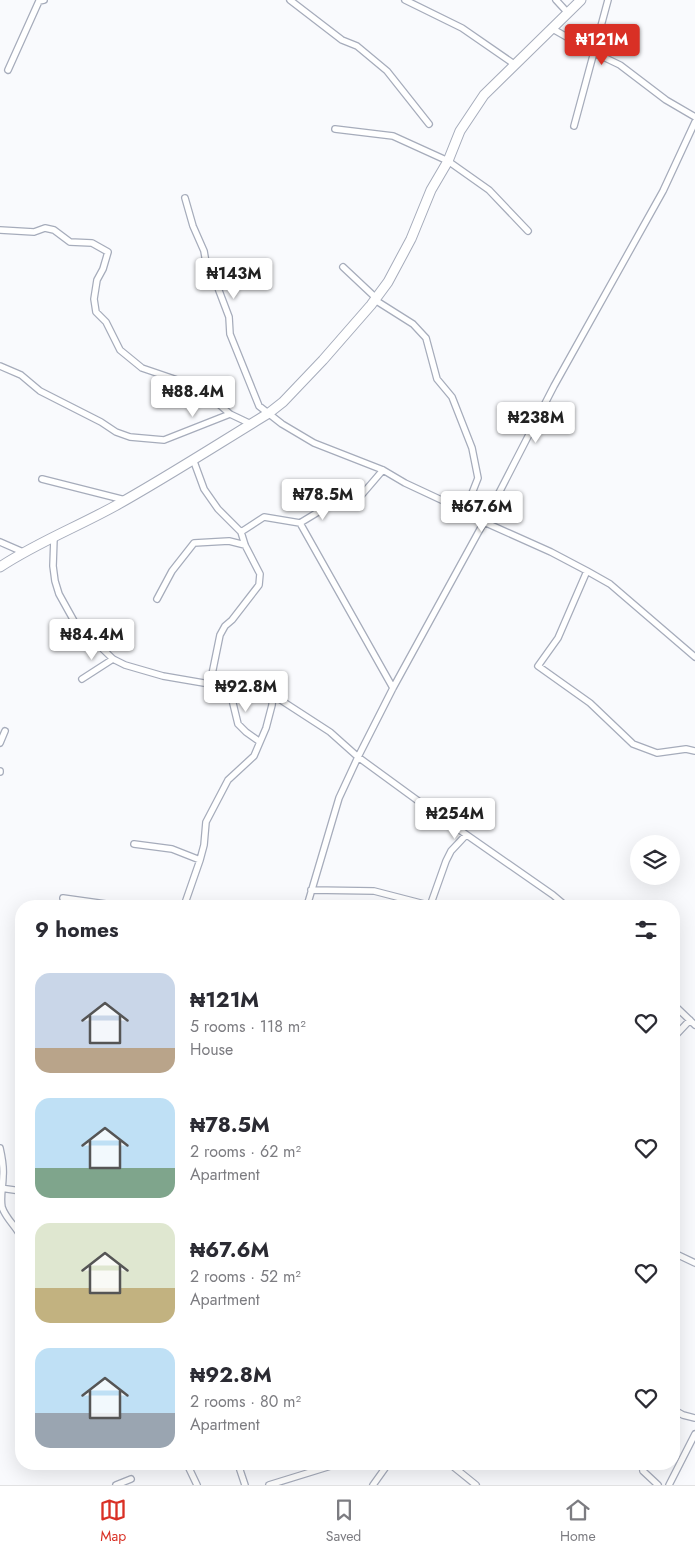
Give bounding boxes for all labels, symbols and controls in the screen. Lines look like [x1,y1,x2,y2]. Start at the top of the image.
pin: ₦121M [567,23,637,66]
text: ₦121M [576,28,628,51]
pin: ₦143M [199,258,269,300]
text: ₦143M [206,262,262,285]
pin: ₦88.4M [152,376,234,418]
text: ₦88.4M [162,380,224,403]
pin: ₦238M [501,402,571,444]
text: ₦238M [508,406,564,429]
pin: ₦78.5M [282,478,364,521]
text: ₦78.5M [293,483,353,506]
pin: ₦67.6M [441,490,523,533]
text: ₦67.6M [452,495,512,518]
pin: ₦84.4M [51,618,133,661]
text: ₦84.4M [60,623,124,646]
pin: ₦92.8M [205,670,287,713]
text: ₦92.8M [215,675,277,698]
pin: ₦254M [420,798,490,840]
text: ₦254M [426,802,484,825]
map controls [630,835,680,885]
button: layers [630,835,680,885]
text: 9 homes [35,915,119,945]
icon: filters [632,916,660,944]
text: ₦121M [190,985,259,1015]
icon: home [75,993,135,1053]
icon: heart [632,1009,660,1037]
text: 5 rooms · 118 m² [190,1015,306,1038]
text: House [190,1038,233,1061]
text: ₦78.5M [190,1110,270,1140]
icon: home [75,1118,135,1178]
icon: heart [632,1134,660,1162]
text: 2 rooms · 62 m² [190,1140,301,1163]
text: Apartment [190,1163,260,1186]
text: ₦67.6M [190,1235,269,1265]
icon: home [75,1243,135,1303]
icon: heart [632,1259,660,1287]
text: 2 rooms · 52 m² [190,1265,301,1288]
text: Apartment [190,1288,260,1311]
text: ₦92.8M [190,1360,272,1390]
icon: home [75,1368,135,1428]
icon: heart [632,1384,660,1412]
text: 2 rooms · 80 m² [190,1390,301,1413]
text: Apartment [190,1413,260,1436]
tab: Map [99,1496,127,1546]
tab: Saved [326,1496,361,1546]
tab: Home [560,1496,596,1546]

